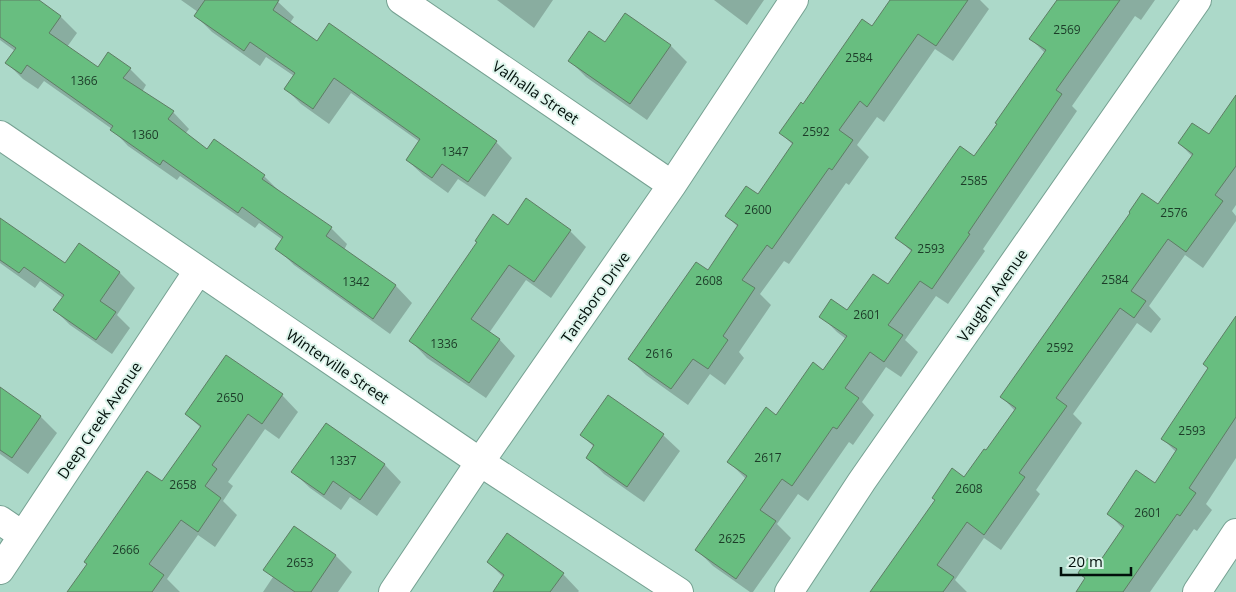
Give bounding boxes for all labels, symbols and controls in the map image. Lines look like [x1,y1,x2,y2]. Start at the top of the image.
house number: 2569 [1053,21,1081,38]
house number: 2584 [845,49,873,66]
street label: Valhalla Street [489,56,583,128]
house number: 1366 [70,72,98,89]
house number: 2592 [802,123,830,140]
house number: 1360 [131,126,159,143]
house number: 1347 [441,143,469,160]
house number: 2585 [960,172,988,189]
house number: 2600 [744,201,772,218]
house number: 2576 [1160,204,1188,221]
house number: 2593 [917,240,945,257]
street label: Vaughn Avenue [953,245,1031,345]
street label: Tansboro Drive [556,247,634,347]
house number: 2584 [1101,271,1129,288]
house number: 2608 [695,272,723,289]
house number: 1342 [342,273,370,290]
house number: 2601 [853,306,881,323]
street label: Winterville Street [283,324,393,408]
house number: 1336 [430,335,458,352]
house number: 2592 [1046,339,1074,356]
house number: 2616 [645,345,673,362]
street label: Deep Creek Avenue [52,358,146,482]
house number: 2650 [216,389,244,406]
house number: 2593 [1178,422,1206,439]
house number: 2617 [754,449,782,466]
house number: 1337 [329,452,357,469]
house number: 2658 [169,476,197,493]
house number: 2608 [955,480,983,497]
house number: 2601 [1134,504,1162,521]
house number: 2625 [718,530,746,547]
house number: 2666 [112,541,140,558]
scale bar [1061,544,1131,576]
text: 20 m [1068,551,1103,571]
house number: 2653 [286,554,314,571]

